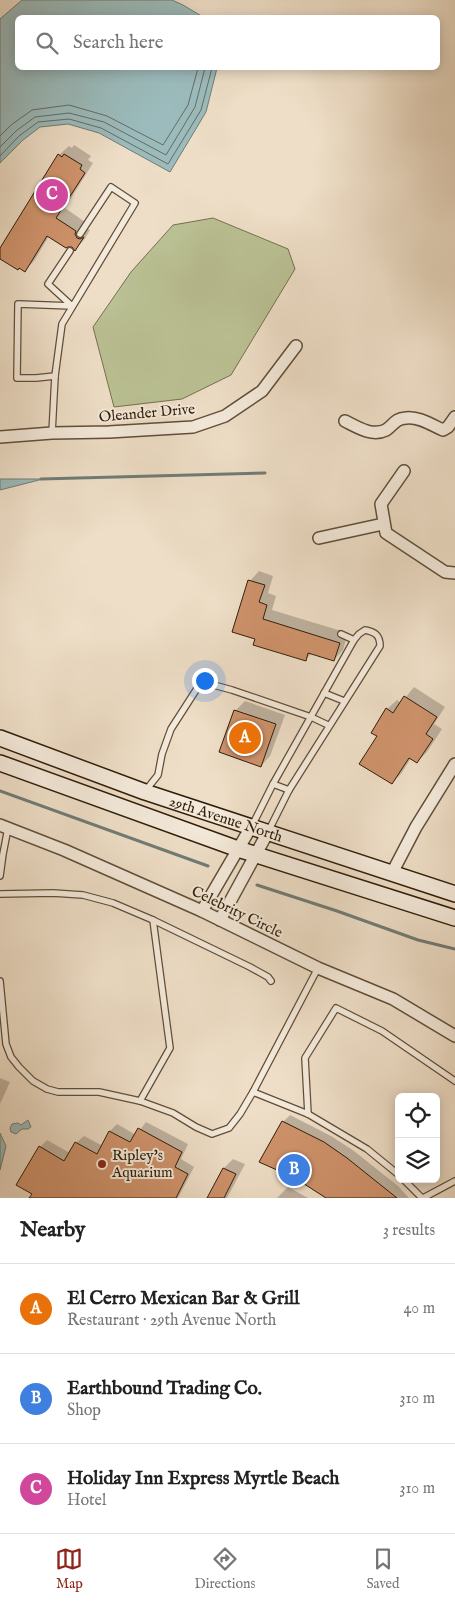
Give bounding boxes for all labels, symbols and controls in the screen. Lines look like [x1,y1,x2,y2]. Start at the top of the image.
search box [15,15,440,70]
icon: search [33,29,61,57]
text: Search here [73,31,164,55]
pin: C [36,176,68,214]
street label: Oleander Drive [98,399,196,427]
your location [192,668,218,694]
pin: A [229,719,261,757]
street label: 29th Avenue North [167,791,285,846]
street label: Celebrity Circle [188,882,286,942]
map controls [395,1093,440,1183]
button: locate [395,1093,440,1138]
button: layers [395,1138,440,1183]
place label: Ripley's Aquarium [111,1146,173,1182]
pin: B [278,1151,310,1189]
marker: Ripley's Aquarium [96,1158,108,1170]
text: Nearby [20,1217,85,1244]
text: 3 results [383,1221,435,1241]
text: El Cerro Mexican Bar & Grill [67,1287,299,1311]
text: A [31,1299,41,1319]
text: 40 m [403,1299,435,1319]
text: Restaurant · 29th Avenue North [67,1311,276,1331]
text: Earthbound Trading Co. [67,1377,262,1401]
text: B [31,1389,41,1409]
text: 310 m [399,1389,435,1409]
text: Shop [67,1401,101,1421]
text: Holiday Inn Express Myrtle Beach [67,1467,339,1491]
text: C [30,1479,42,1499]
text: 310 m [399,1479,435,1499]
text: Hotel [67,1491,106,1511]
tab: Map [55,1545,83,1593]
tab: Directions [194,1545,255,1593]
tab: Saved [366,1545,399,1593]

